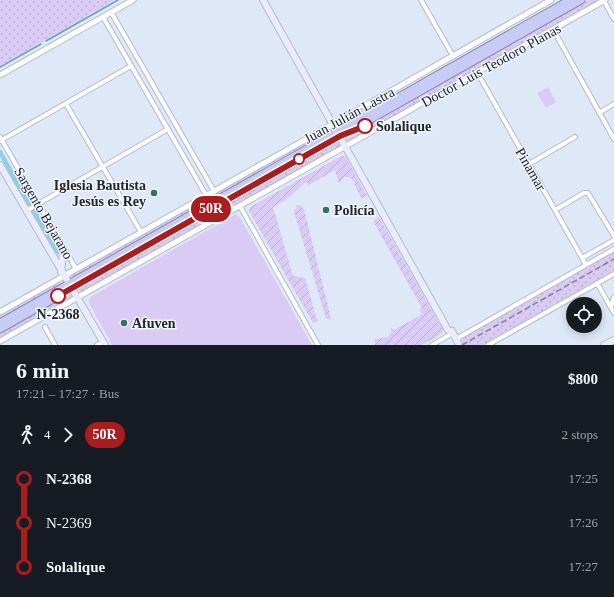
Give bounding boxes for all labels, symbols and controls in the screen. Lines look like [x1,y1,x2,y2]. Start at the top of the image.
street label: Doctor Luis Teodoro Planas [419,21,564,110]
street label: Juan Julián Lastra [301,84,398,147]
marker: Solalique [357,118,373,134]
place label: Solalique [376,119,431,134]
street label: Pinamar [512,145,549,193]
unlabelled marker [293,153,305,165]
street label: Sargento Bejarano [11,165,76,262]
place label: Iglesia Bautista Jesús es Rey [54,178,146,209]
marker: Iglesia Bautista Jesús es Rey [149,188,159,198]
line badge: 50R [188,196,234,222]
text: 50R [199,201,223,216]
place label: Policía [334,203,374,218]
marker: Policía [321,205,331,215]
marker: N-2368 [50,288,66,304]
map controls [566,297,602,333]
button: locate [566,297,602,333]
place label: N-2368 [37,307,79,322]
place label: Afuven [132,316,176,331]
marker: Afuven [119,318,129,328]
text: 6 min [16,358,69,383]
text: $800 [568,371,598,387]
text: 17:21 – 17:27 · Bus [16,386,119,401]
icon: walk [16,424,38,446]
icon: forward [57,424,79,446]
text: 4 [44,427,51,442]
text: 50R [93,427,117,442]
text: 2 stops [562,427,598,442]
text: N-2368 [46,471,92,487]
text: 17:25 [568,471,598,486]
text: N-2369 [46,515,92,531]
text: 17:26 [568,515,598,530]
text: Solalique [46,559,105,575]
text: 17:27 [568,559,598,574]

